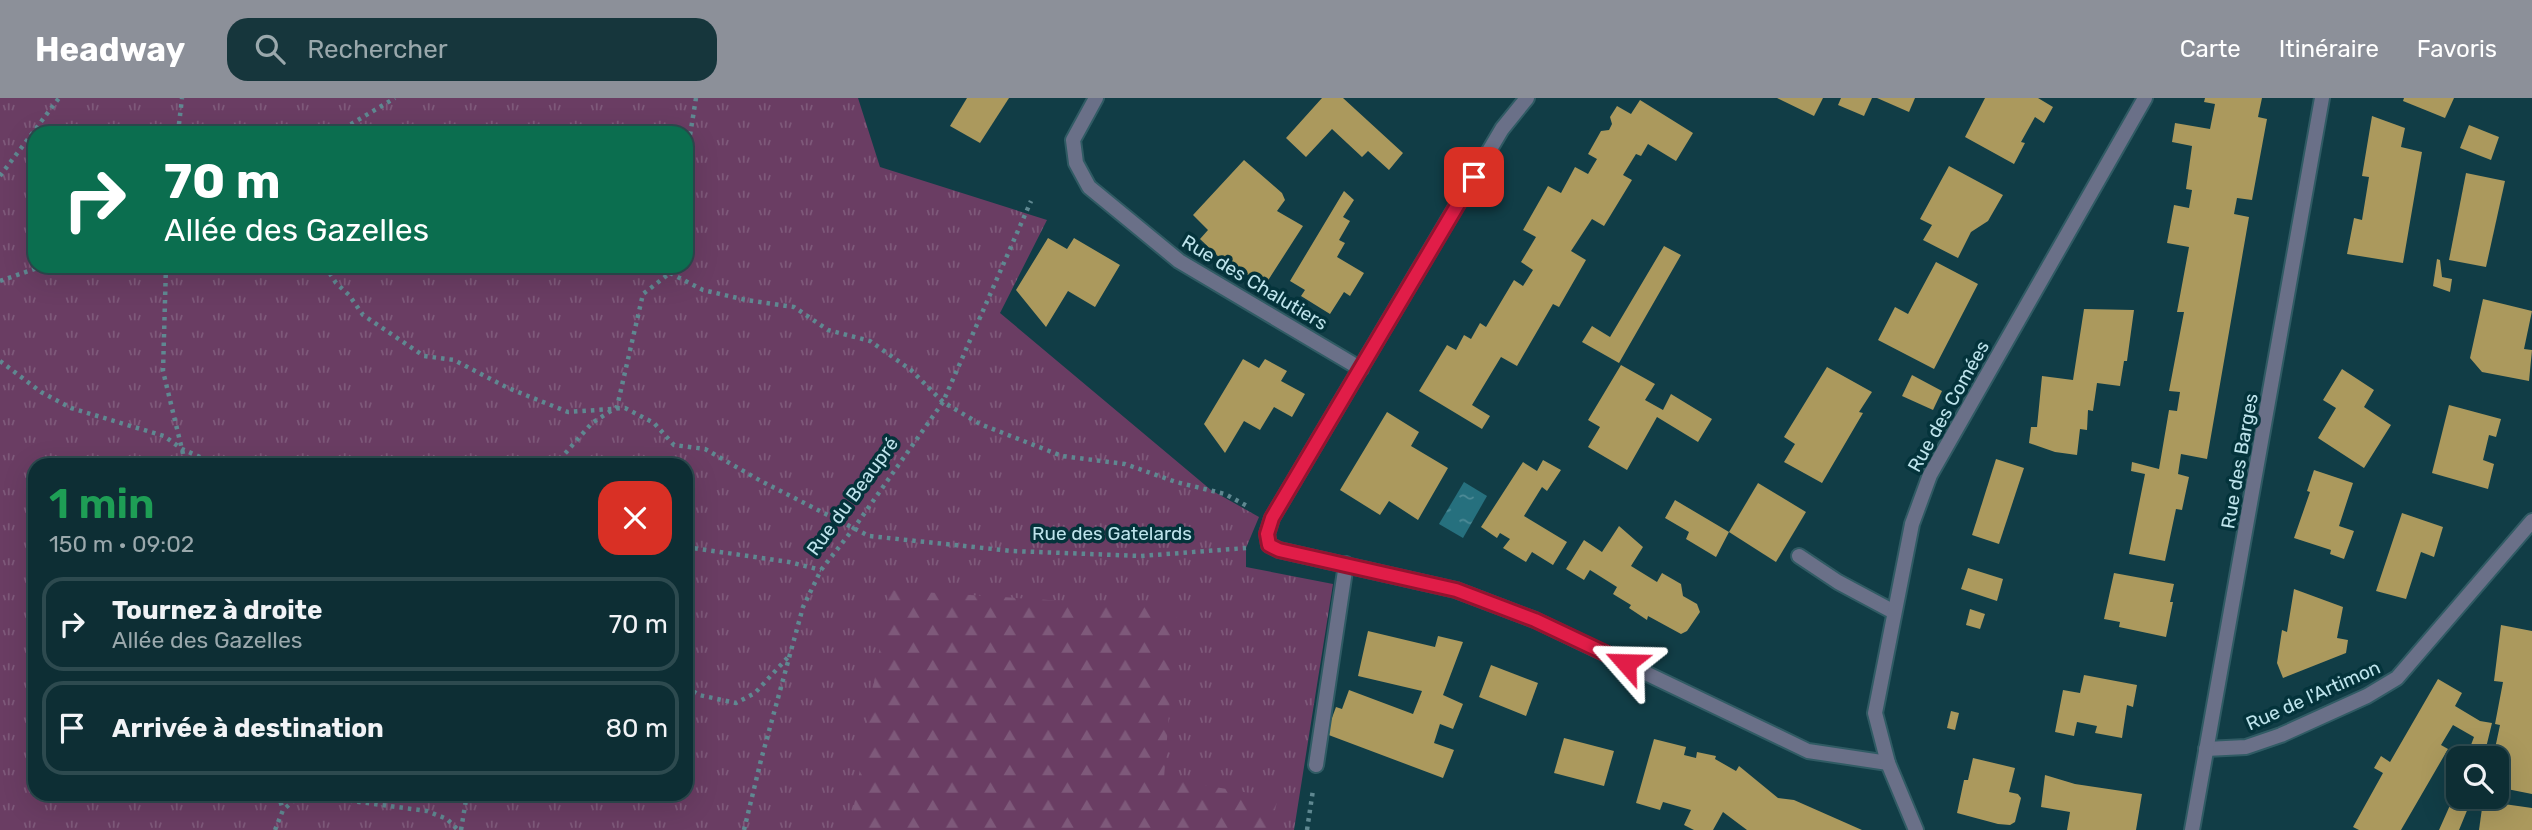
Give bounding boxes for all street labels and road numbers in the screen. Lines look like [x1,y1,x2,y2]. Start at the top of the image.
street label: Rue des Chalutiers [1178,230,1332,335]
street label: Rue des Comées [1903,336,1994,476]
street label: Rue des Barges [2216,391,2263,531]
street label: Rue du Beaupré [802,433,903,560]
street label: Rue des Gatelards [1032,522,1192,545]
street label: Rue de l'Artimon [2243,656,2384,735]

